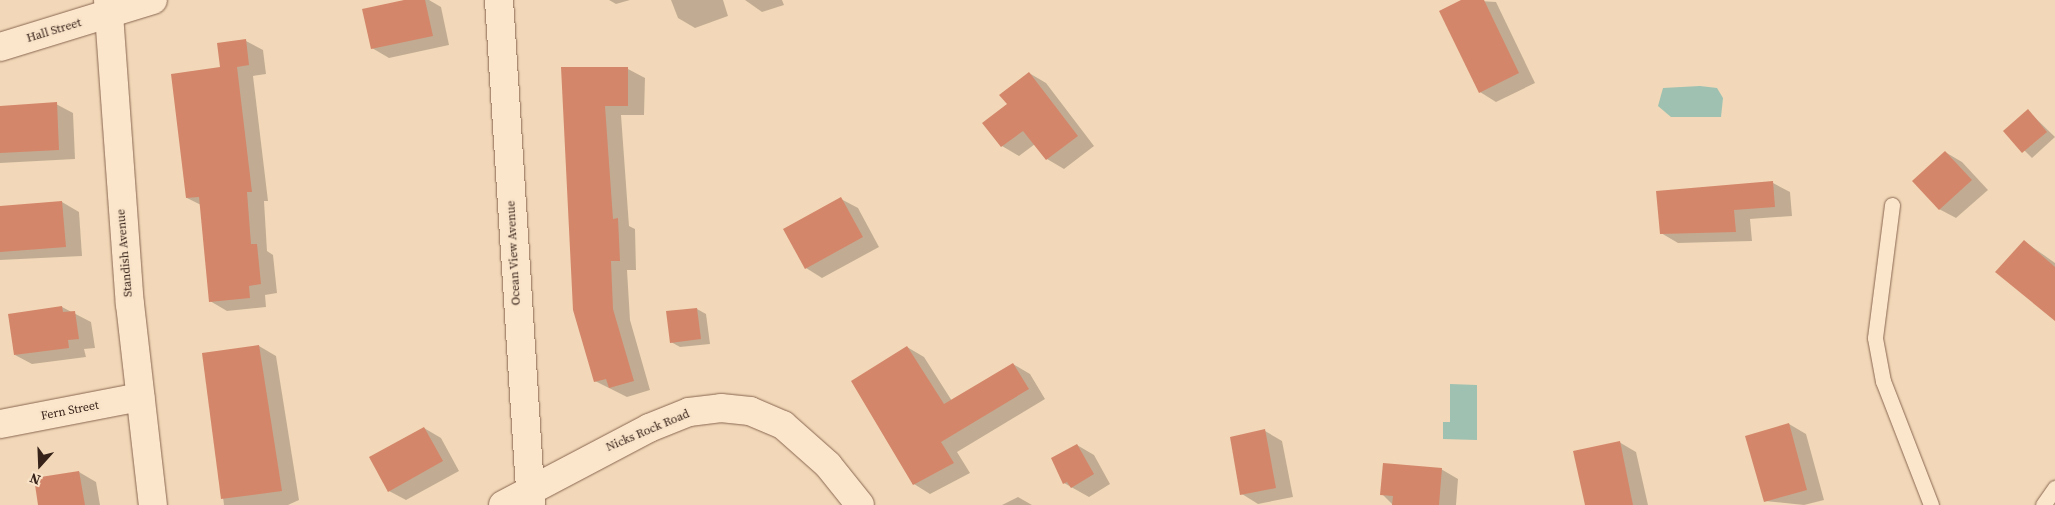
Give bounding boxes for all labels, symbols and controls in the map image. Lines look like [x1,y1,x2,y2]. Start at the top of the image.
street label: Hall Street [25,16,83,46]
street label: Ocean View Avenue [504,200,524,306]
street label: Standish Avenue [114,208,136,298]
street label: Fern Street [40,398,100,424]
street label: Nicks Rock Road [604,407,692,455]
north arrow [15,440,65,490]
text: N [27,468,43,490]

